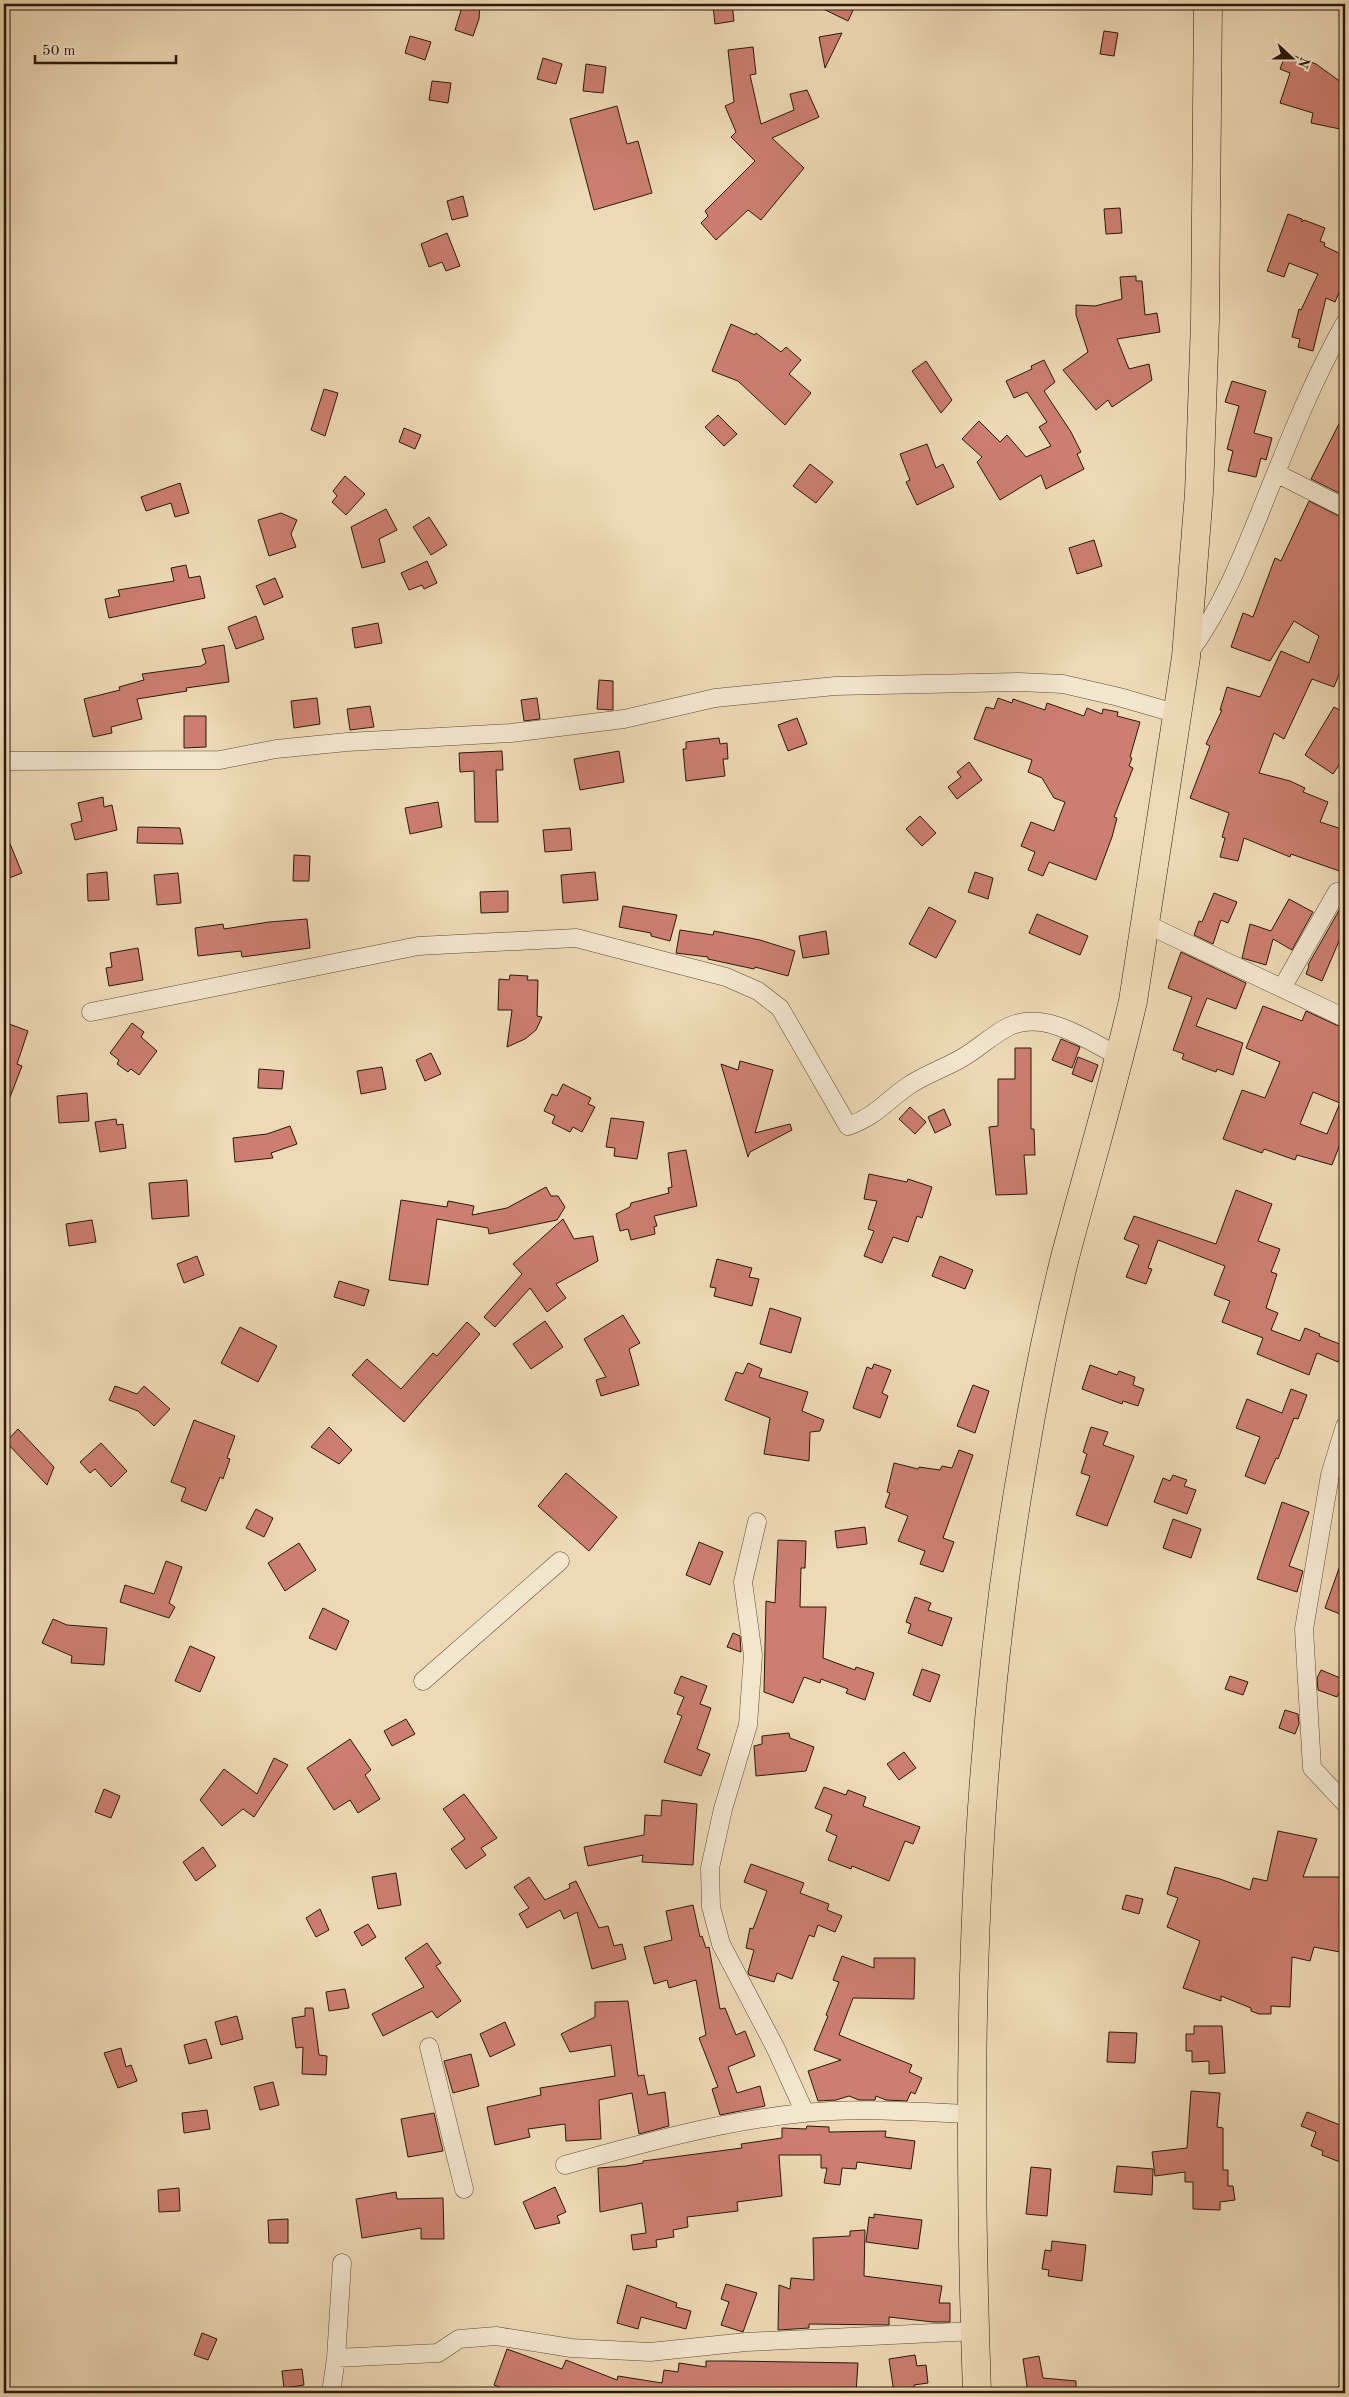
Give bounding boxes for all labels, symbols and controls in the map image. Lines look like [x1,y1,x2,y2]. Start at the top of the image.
scale bar [35,32,176,64]
north arrow [1266,32,1316,82]
text: 50 m [42,44,76,59]
text: N [1295,55,1312,70]

